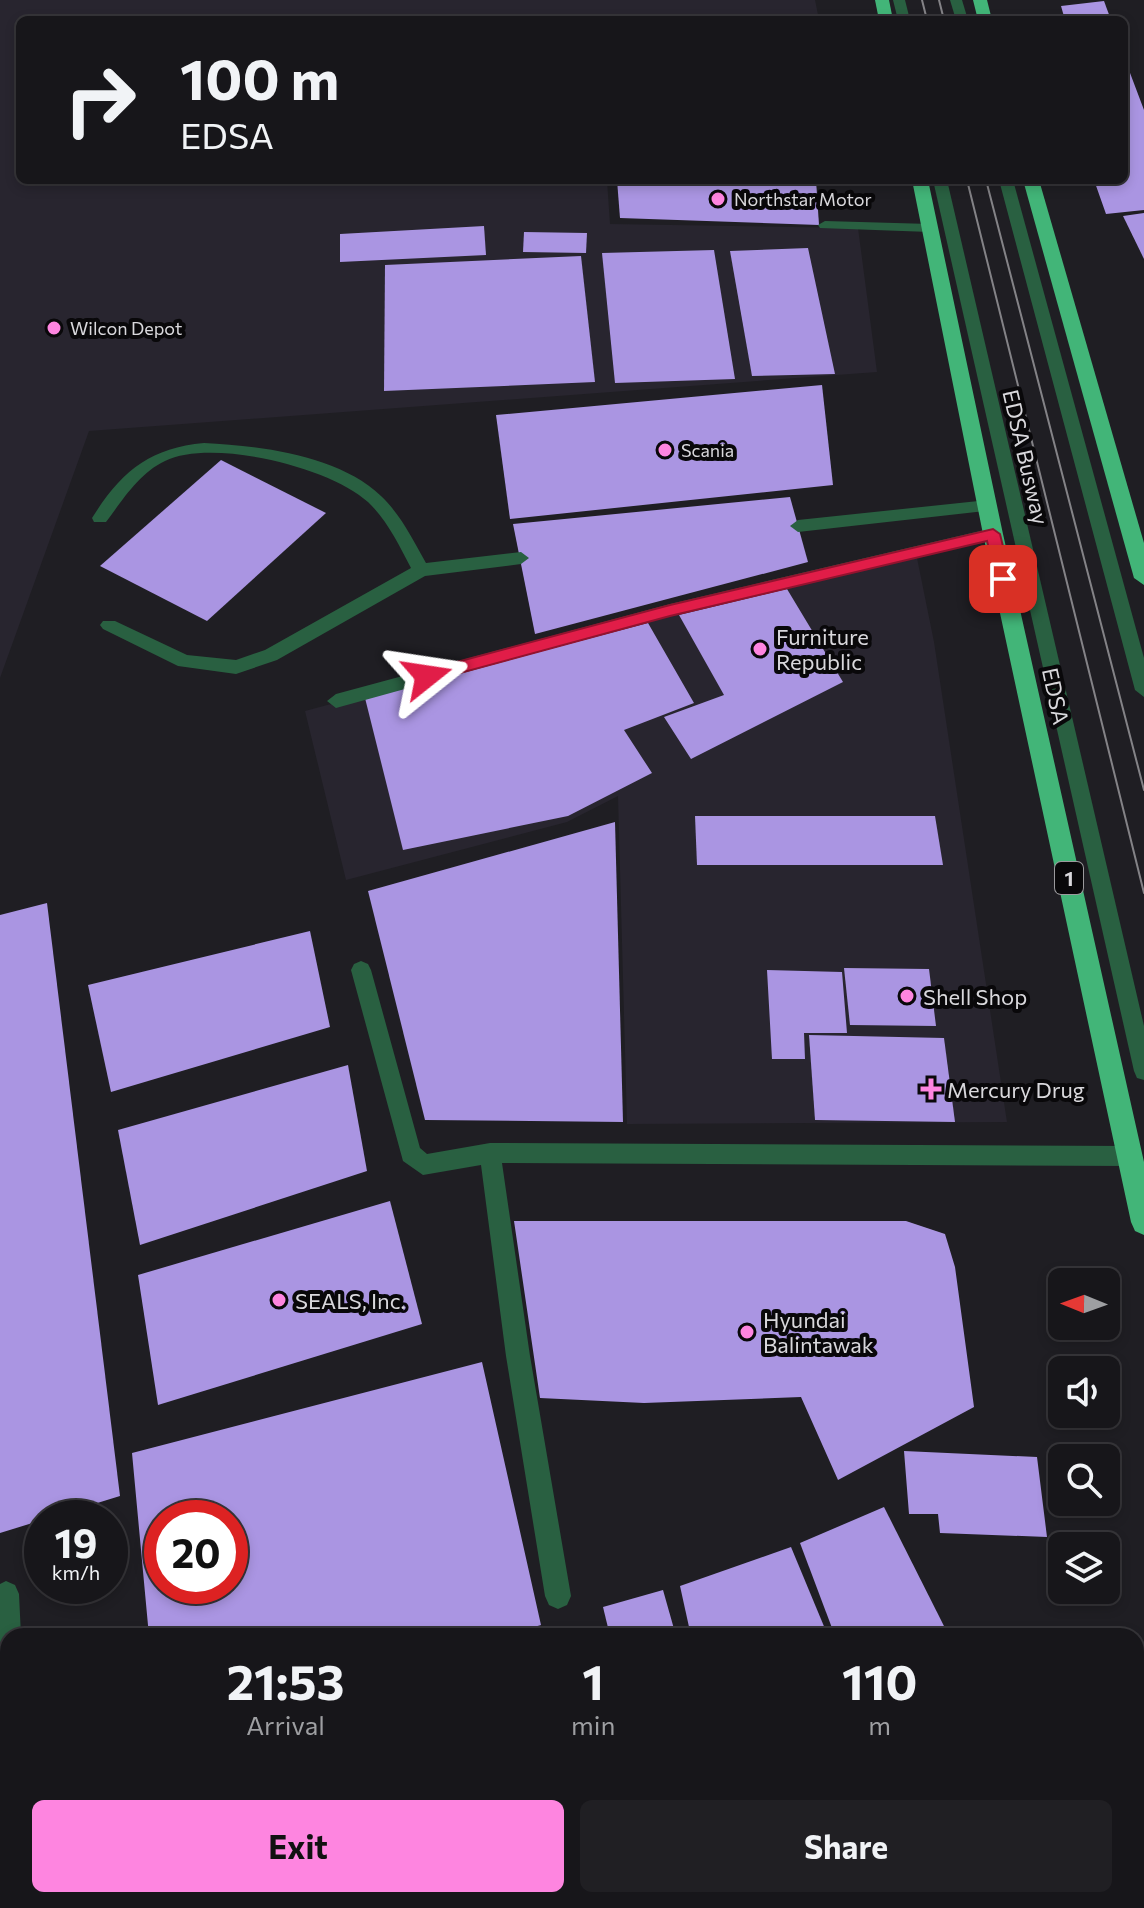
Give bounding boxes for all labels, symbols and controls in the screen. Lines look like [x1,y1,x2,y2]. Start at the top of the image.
text: 100 m [180,43,339,112]
icon: right [48,48,152,152]
text: EDSA [180,112,274,156]
place label: Northstar Motor [734,188,872,210]
marker: Northstar Motor [709,190,727,208]
place label: Wilcon Depot [70,317,182,339]
marker: Wilcon Depot [45,319,63,337]
street label: EDSA Busway [997,387,1055,527]
place label: Scania [681,439,734,461]
marker: Scania [656,441,674,459]
pin [969,545,1037,613]
icon: arrive [981,557,1025,601]
place label: Furniture Republic [776,623,869,675]
position arrow [385,634,469,718]
marker: Furniture Republic [751,640,769,658]
street label: EDSA [1037,665,1075,727]
road number: 1 [1055,862,1083,894]
place label: Shell Shop [923,983,1027,1010]
marker: Shell Shop [898,987,916,1005]
place label: Mercury Drug [947,1076,1085,1103]
marker: Mercury Drug [922,1080,940,1098]
north arrow [1048,1268,1120,1340]
map controls [1048,1268,1120,1604]
place label: SEALS, Inc. [295,1287,406,1314]
marker: SEALS, Inc. [270,1291,288,1309]
place label: Hyundai Balintawak [763,1306,874,1358]
marker: Hyundai Balintawak [738,1323,756,1341]
button: sound [1048,1356,1120,1428]
button: search [1048,1444,1120,1516]
speed limit sign: 20 [144,1500,248,1604]
text: 19 [55,1517,97,1566]
button: layers [1048,1532,1120,1604]
text: km/h [52,1560,100,1584]
text: 21:53 [227,1651,344,1710]
text: 1 [582,1651,604,1710]
text: 110 [842,1651,917,1710]
text: Arrival [246,1709,325,1740]
text: min [571,1709,615,1740]
text: m [868,1709,891,1740]
button: Exit [32,1800,564,1892]
button: Share [580,1800,1112,1892]

